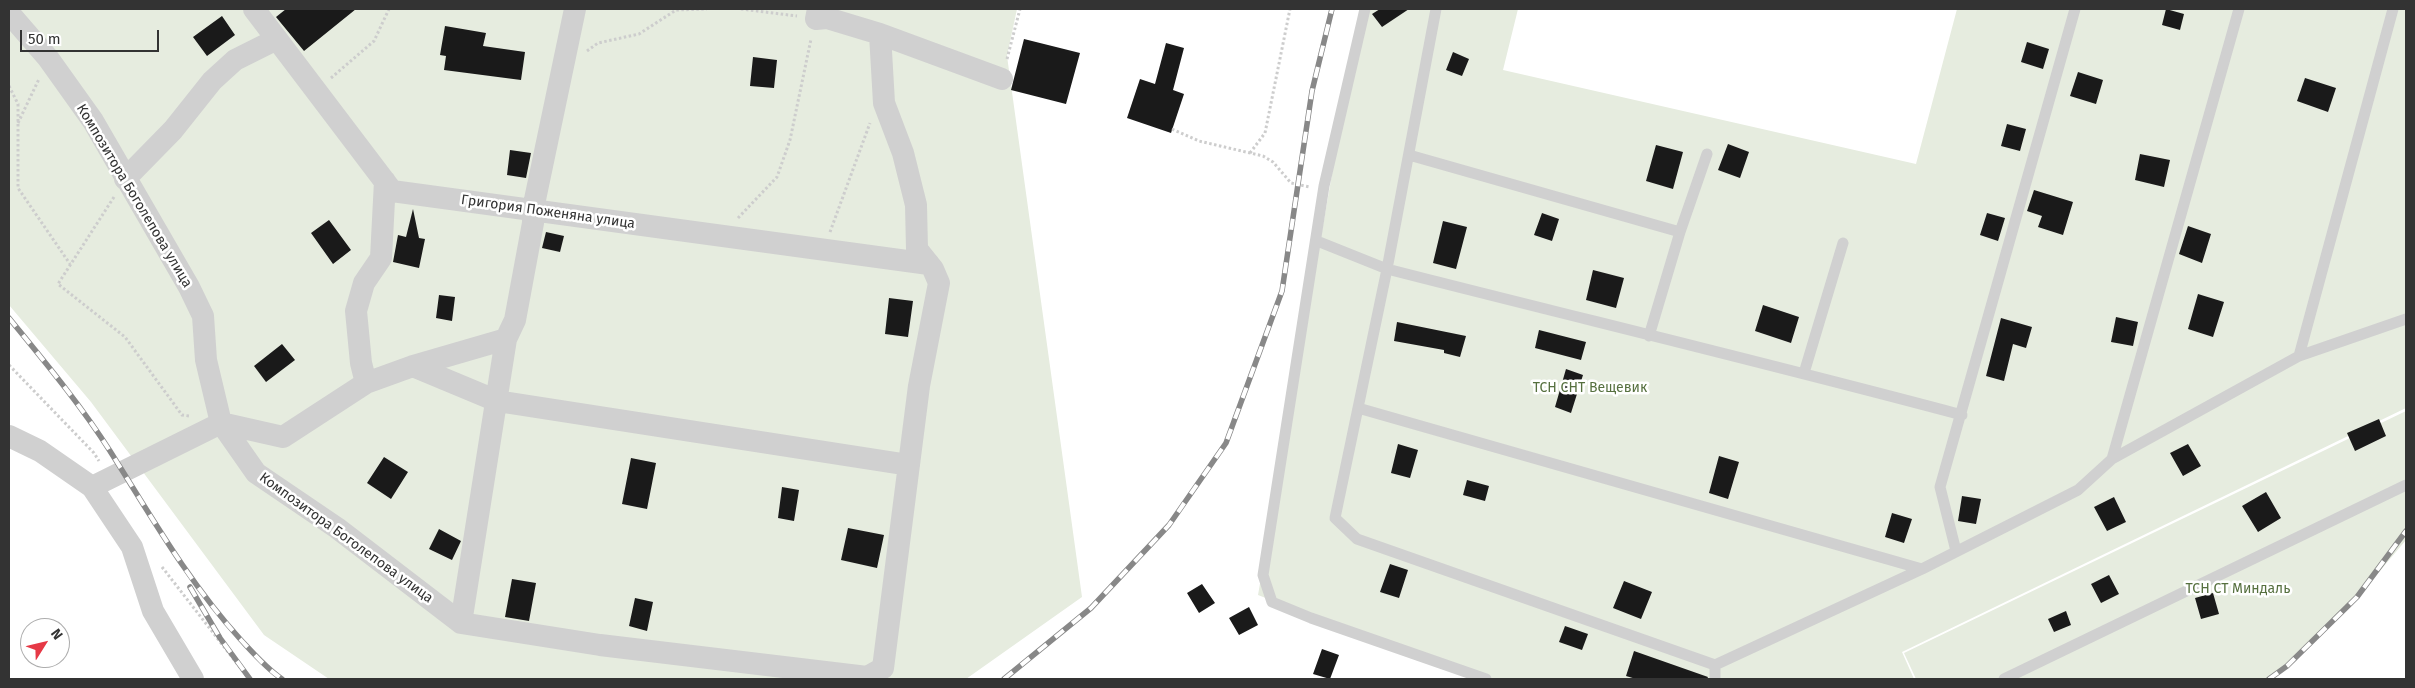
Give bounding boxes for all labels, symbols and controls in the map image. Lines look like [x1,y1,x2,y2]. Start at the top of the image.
scale bar [22,20,161,52]
text: 50 m [28,30,61,48]
street label: Композитора Боголепова улица [72,101,196,291]
street label: Григория Поженяна улица [460,191,636,233]
park label: ТСН СНТ Вещевик [1533,380,1647,396]
street label: Композитора Боголепова улица [256,469,436,607]
park label: ТСН СТ Миндаль [2186,581,2290,597]
north arrow [20,618,70,668]
text: N [47,626,66,643]

